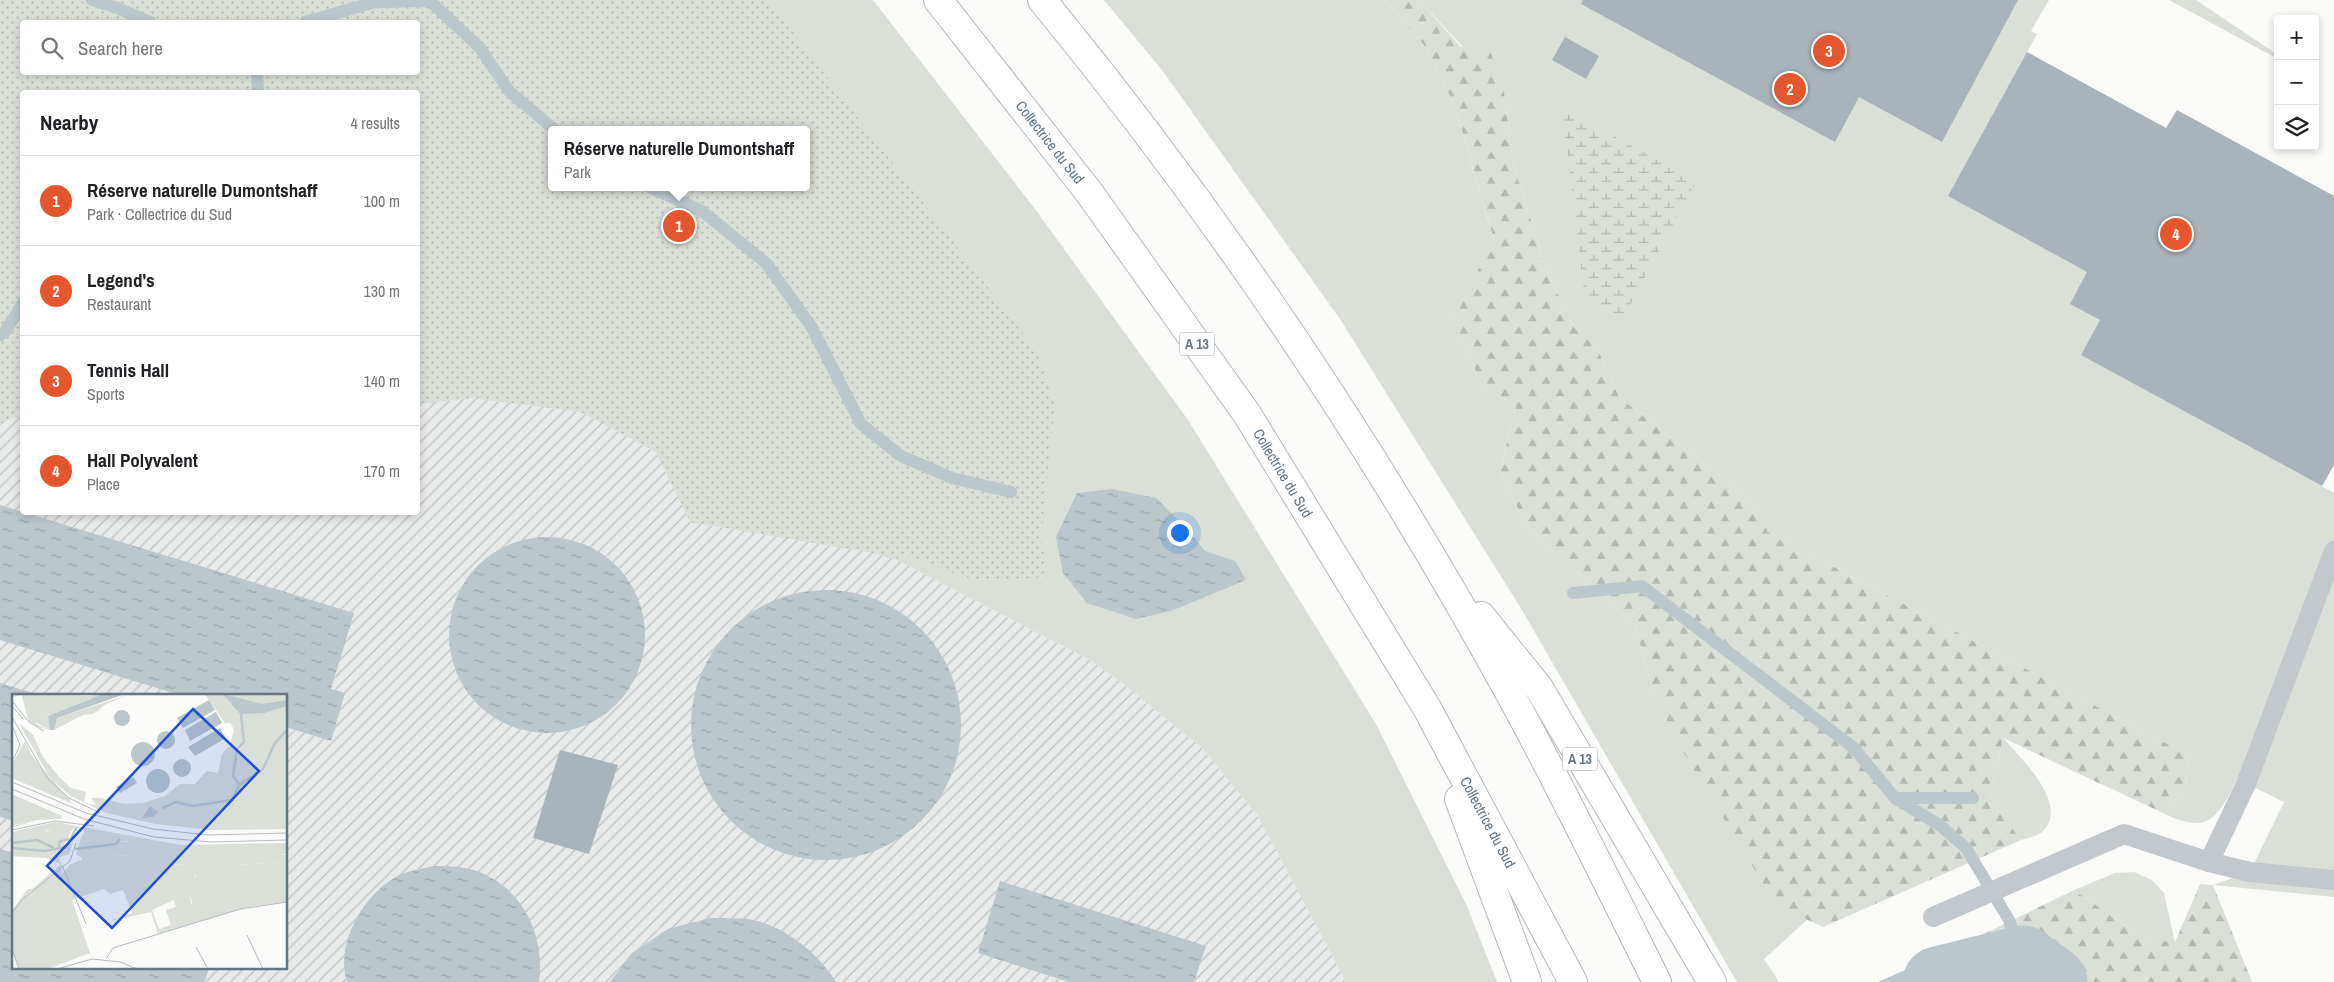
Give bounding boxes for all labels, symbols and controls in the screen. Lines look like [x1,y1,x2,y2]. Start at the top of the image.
map controls [2274,15,2319,150]
button: + [2274,15,2319,60]
search box [20,20,420,75]
pin: 3 [1813,32,1845,70]
icon: search [38,34,66,62]
text: Search here [78,35,163,61]
button: − [2274,60,2319,105]
pin: 2 [1774,70,1806,108]
street label: Collectrice du Sud [1011,96,1089,188]
button: layers [2274,105,2319,150]
text: Nearby [40,108,98,137]
text: 4 results [350,112,400,134]
popup [548,126,810,191]
text: Réserve naturelle Dumontshaff [564,135,794,161]
text: Park [564,161,591,183]
text: Réserve naturelle Dumontshaff [87,177,317,203]
text: 1 [52,190,60,212]
text: 100 m [364,190,400,212]
text: Park · Collectrice du Sud [87,203,232,225]
pin: 1 [663,207,695,245]
pin: 4 [2160,215,2192,253]
text: Legend's [87,267,155,293]
text: 2 [52,280,60,302]
text: 130 m [364,280,400,302]
text: Restaurant [87,293,151,315]
road number: A 13 [1180,332,1214,356]
text: Tennis Hall [87,357,169,383]
text: 3 [52,370,60,392]
text: 140 m [364,370,400,392]
text: Sports [87,383,125,405]
street label: Collectrice du Sud [1248,425,1318,521]
text: Hall Polyvalent [87,447,198,473]
text: 4 [52,460,60,482]
text: 170 m [364,460,400,482]
text: Place [87,473,120,495]
your location [1167,520,1193,546]
inset map [12,694,288,970]
road number: A 13 [1562,748,1598,771]
street label: Collectrice du Sud [1455,773,1521,871]

